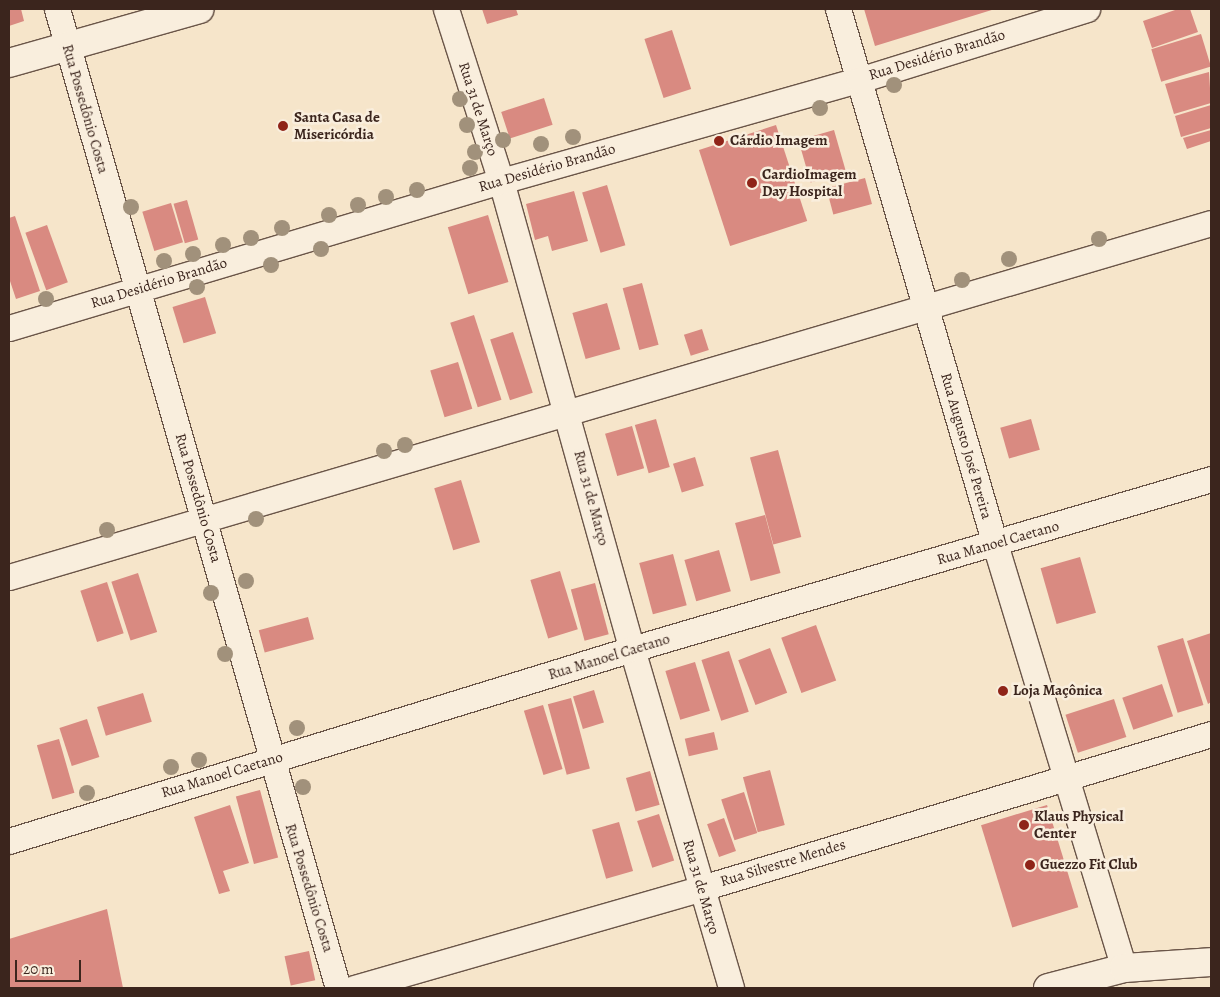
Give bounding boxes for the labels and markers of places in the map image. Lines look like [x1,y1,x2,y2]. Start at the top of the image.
place label: Santa Casa de Misericórdia [294,108,380,143]
marker: Santa Casa de Misericórdia [276,119,290,133]
place label: Cárdio Imagem [730,132,828,150]
marker: Cárdio Imagem [712,134,726,148]
place label: CardioImagem Day Hospital [762,165,857,200]
marker: CardioImagem Day Hospital [746,177,758,189]
place label: Loja Maçônica [1013,682,1103,700]
marker: Loja Maçônica [997,685,1009,697]
place label: Klaus Physical Center [1034,807,1123,842]
marker: Klaus Physical Center [1018,819,1030,831]
place label: Guezzo Fit Club [1040,856,1138,874]
marker: Guezzo Fit Club [1024,859,1036,871]

